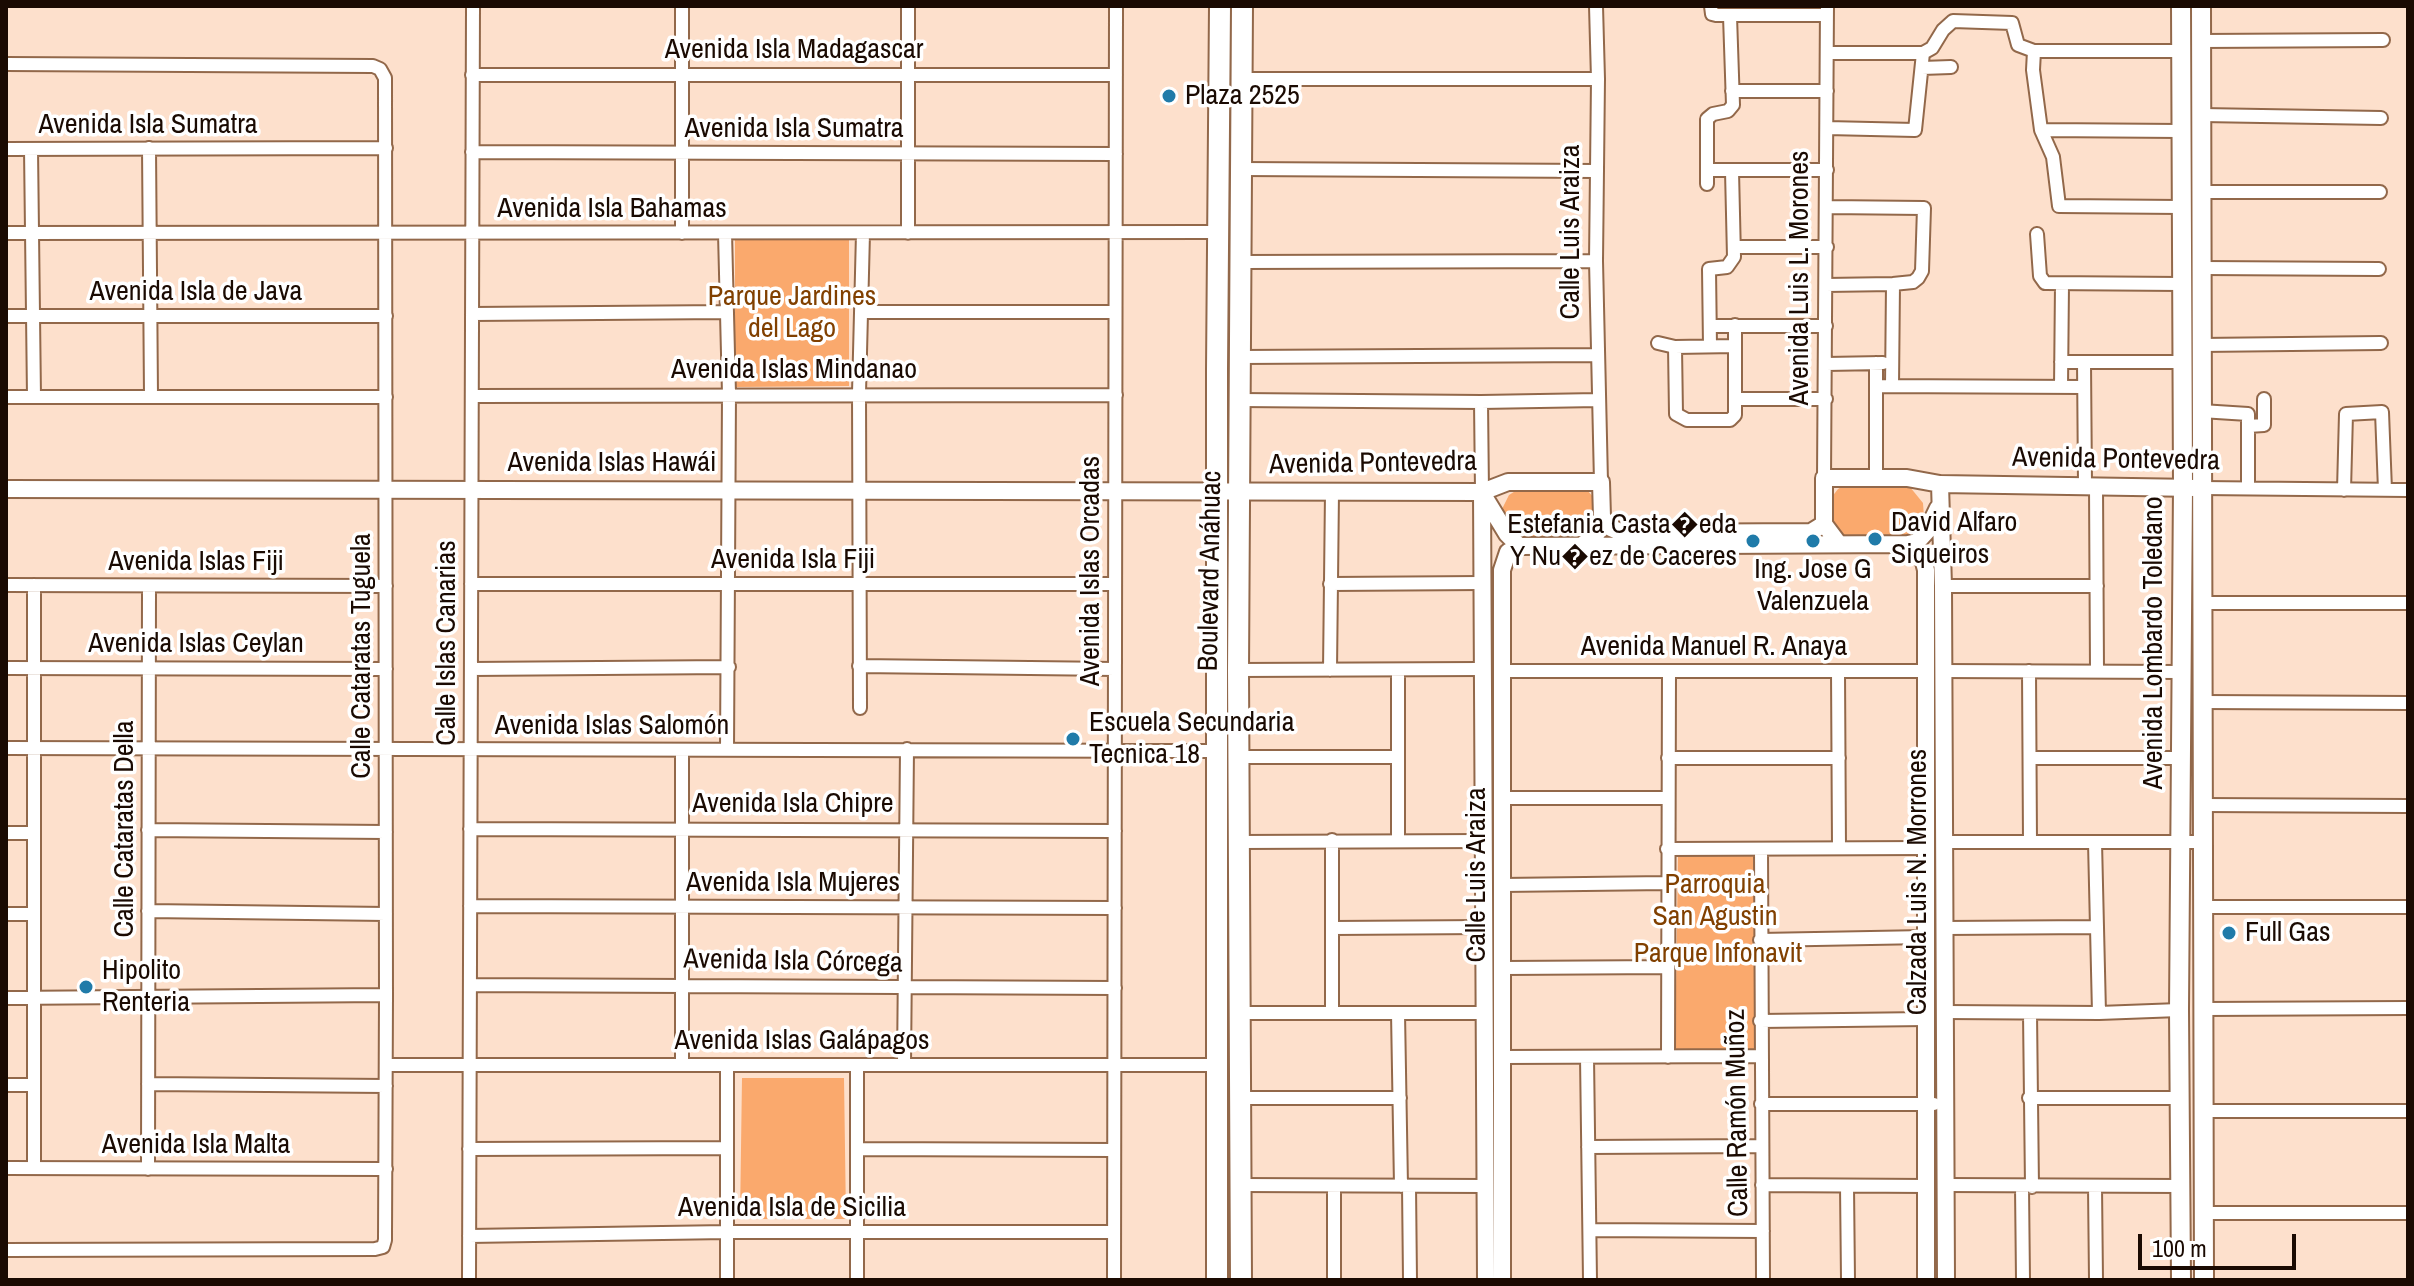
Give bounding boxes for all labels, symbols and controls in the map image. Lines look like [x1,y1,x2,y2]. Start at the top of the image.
street label: Avenida Isla Madagascar [665,33,923,67]
place label: Plaza 2525 [1185,79,1300,113]
marker: Plaza 2525 [1160,87,1178,105]
street label: Avenida Isla Sumatra [38,108,258,142]
street label: Avenida Isla Sumatra [684,112,904,146]
street label: Calle Luis Araiza [1554,145,1588,319]
street label: Avenida Luis L. Morones [1783,151,1817,405]
street label: Avenida Isla Bahamas [497,192,727,226]
street label: Avenida Isla de Java [90,275,302,309]
park label: Parque Jardines del Lago [708,280,876,346]
street label: Avenida Islas Mindanao [671,353,917,387]
street label: Avenida Pontevedra [2012,441,2220,479]
street label: Avenida Pontevedra [1269,445,1477,483]
street label: Avenida Islas Hawái [508,446,716,480]
street label: Avenida Islas Orcadas [1074,456,1108,686]
street label: Boulevard Anáhuac [1192,471,1230,671]
street label: Avenida Lombardo Toledano [2137,496,2171,790]
place label: David Alfaro Siqueiros [1891,506,2017,572]
place label: Estefania Casta�eda Y Nu�ez de Caceres [1507,508,1737,574]
marker: David Alfaro Siqueiros [1866,530,1884,548]
marker: Estefania Casta�eda Y Nu�ez de Caceres [1744,532,1762,550]
marker: Ing. Jose G Valenzuela [1804,532,1822,550]
street label: Calle Cataratas Tuguela [345,533,379,779]
street label: Calle Islas Canarias [430,540,464,746]
street label: Avenida Isla Fiji [711,543,875,577]
street label: Avenida Islas Fiji [108,545,284,579]
place label: Ing. Jose G Valenzuela [1754,553,1872,619]
street label: Avenida Islas Ceylan [88,627,304,661]
street label: Avenida Manuel R. Anaya [1581,630,1847,664]
place label: Escuela Secundaria Tecnica 18 [1089,706,1294,772]
street label: Avenida Islas Salomón [495,709,729,743]
street label: Calle Cataratas Della [108,721,142,937]
marker: Escuela Secundaria Tecnica 18 [1064,730,1082,748]
street label: Calzada Luis N. Morrones [1901,749,1935,1015]
street label: Avenida Isla Chipre [692,787,894,821]
street label: Calle Luis Araiza [1460,788,1494,962]
street label: Avenida Isla Mujeres [686,866,900,900]
park label: Parroquia San Agustin [1652,868,1778,934]
place label: Full Gas [2245,916,2330,950]
marker: Full Gas [2220,924,2238,942]
park label: Parque Infonavit [1634,937,1802,971]
street label: Avenida Isla Córcega [683,943,903,981]
place label: Hipolito Renteria [102,954,190,1020]
marker: Hipolito Renteria [77,978,95,996]
street label: Calle Ramón Muñoz [1719,1009,1757,1217]
street label: Avenida Islas Galápagos [675,1024,929,1058]
street label: Avenida Isla Malta [102,1128,290,1162]
street label: Avenida Isla de Sicilia [678,1191,906,1225]
scale bar [2142,1218,2300,1268]
text: 100 m [2152,1232,2207,1264]

